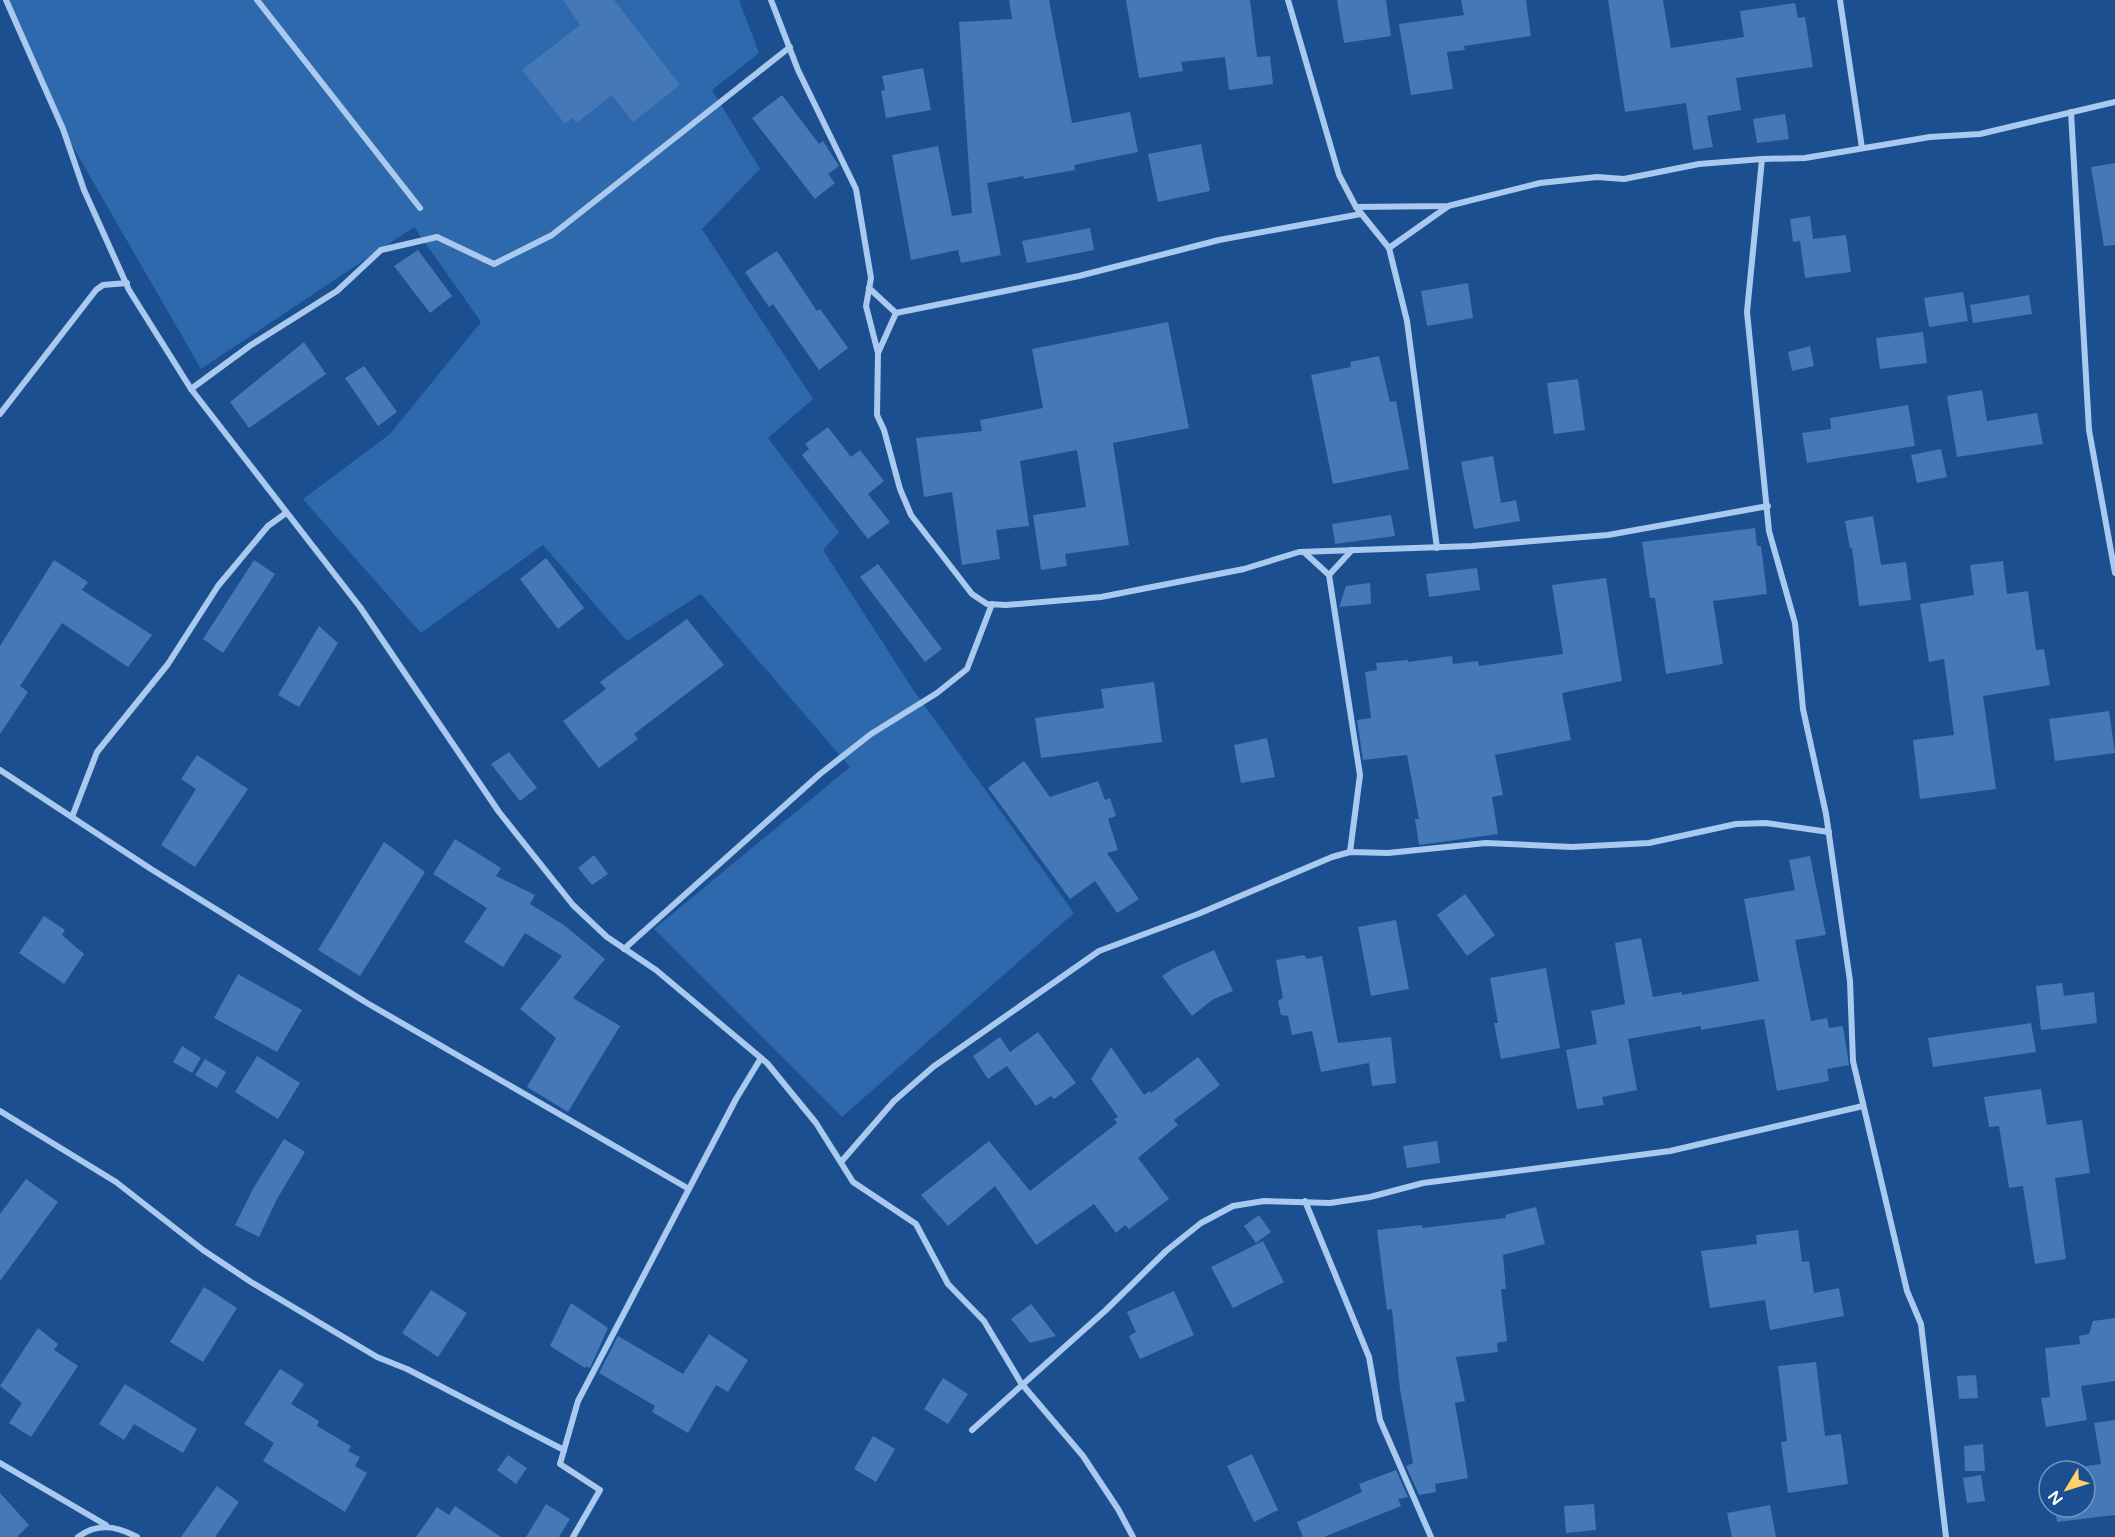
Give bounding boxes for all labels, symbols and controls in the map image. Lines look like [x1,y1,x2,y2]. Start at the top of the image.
north arrow [2037,1459,2097,1519]
text: N [2044,1486,2068,1509]

